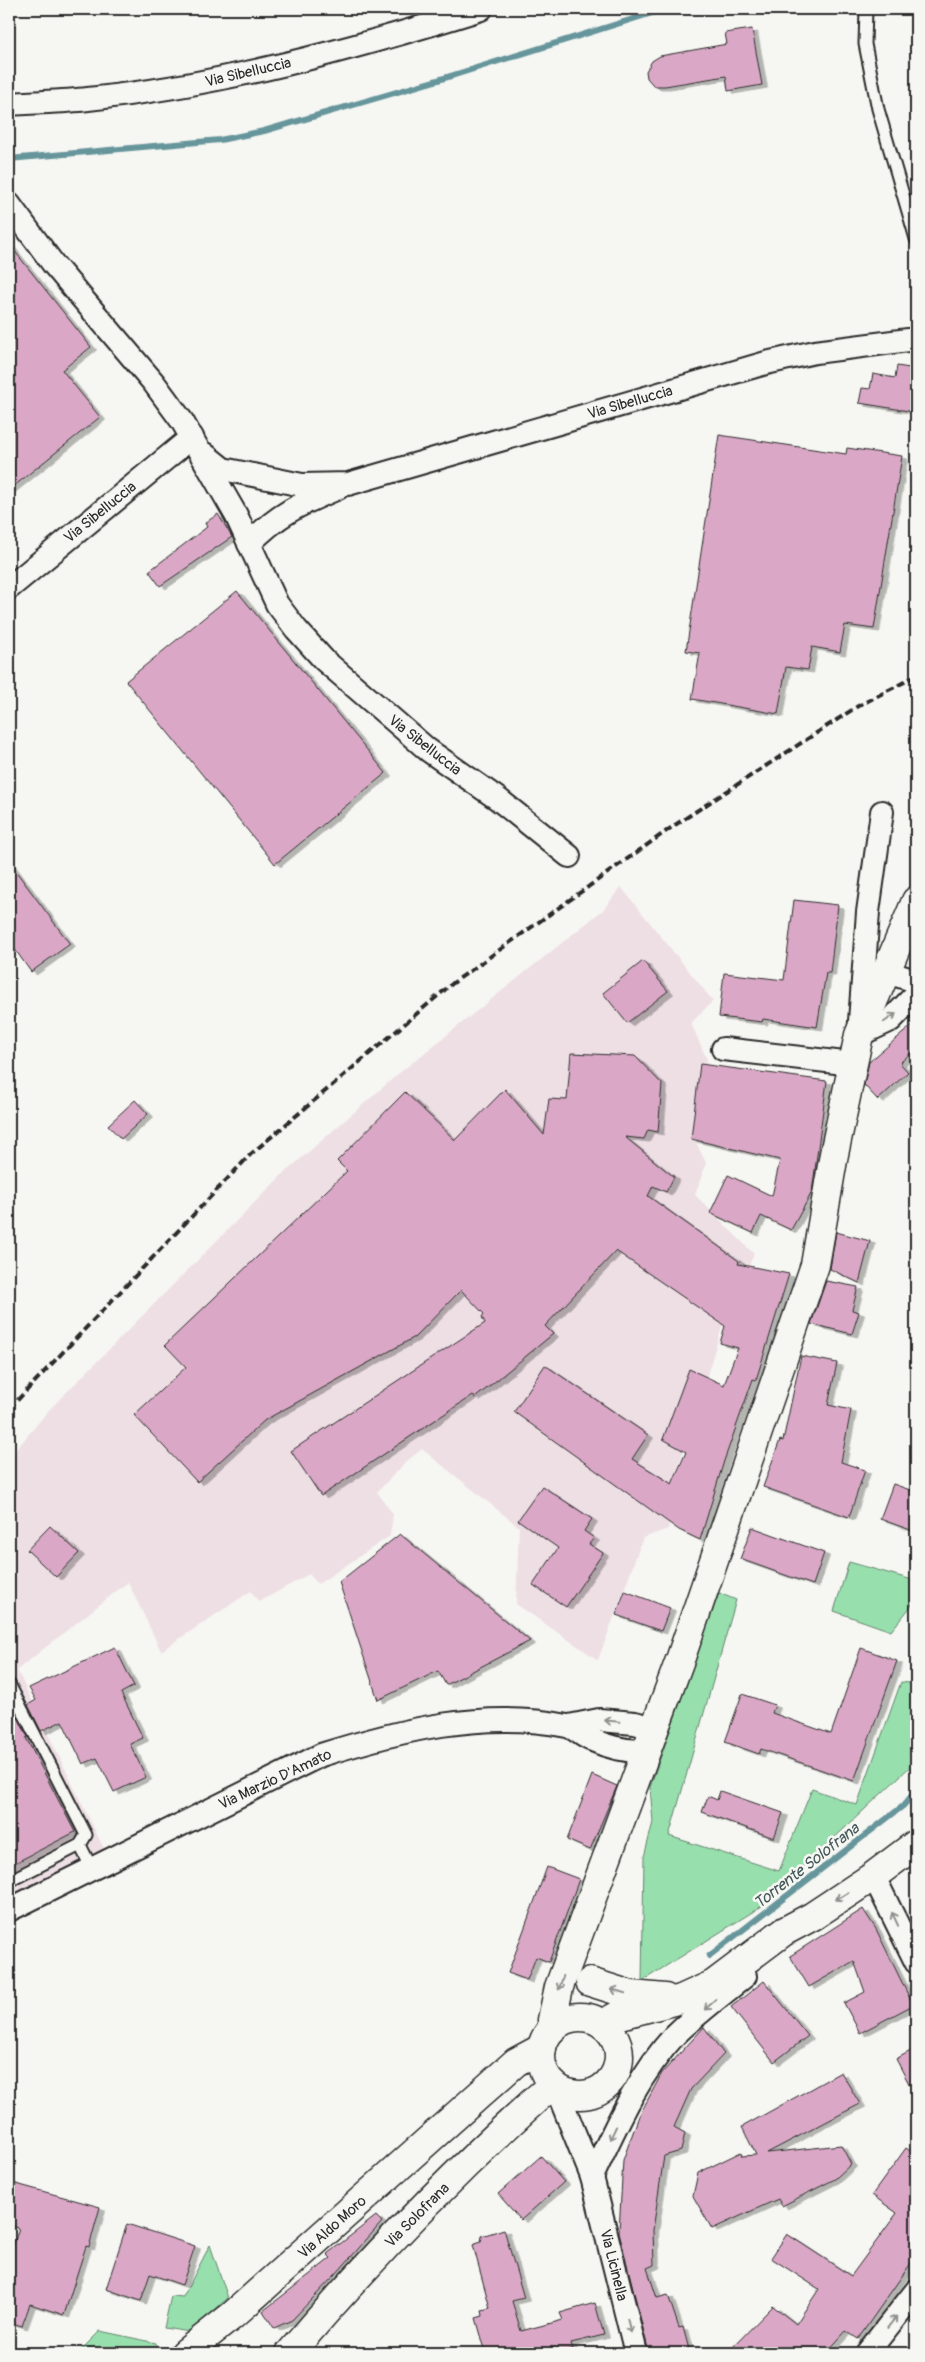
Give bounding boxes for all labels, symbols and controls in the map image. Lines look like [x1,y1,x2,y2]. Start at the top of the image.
street label: Via Sibelluccia [203,53,293,92]
street label: Via Sibelluccia [585,381,675,424]
street label: Via Sibelluccia [60,477,140,547]
street label: Via Sibelluccia [384,711,465,780]
one-way arrow [883,1013,897,1023]
one-way arrow [604,1716,620,1726]
street label: Via Marzio D'Amato [216,1745,335,1814]
water label: Torrente Solofrana [750,1818,864,1913]
one-way arrow [836,1891,850,1901]
one-way arrow [889,1912,899,1927]
one-way arrow [555,1974,565,1990]
one-way arrow [610,1986,626,1995]
one-way arrow [704,1999,717,2011]
one-way arrow [607,2125,617,2140]
street label: Via Solofrana [381,2179,454,2252]
street label: Via Aldo Moro [294,2192,370,2263]
street label: Via Licinella [595,2227,632,2303]
one-way arrow [886,2316,897,2329]
one-way arrow [625,2318,634,2334]

